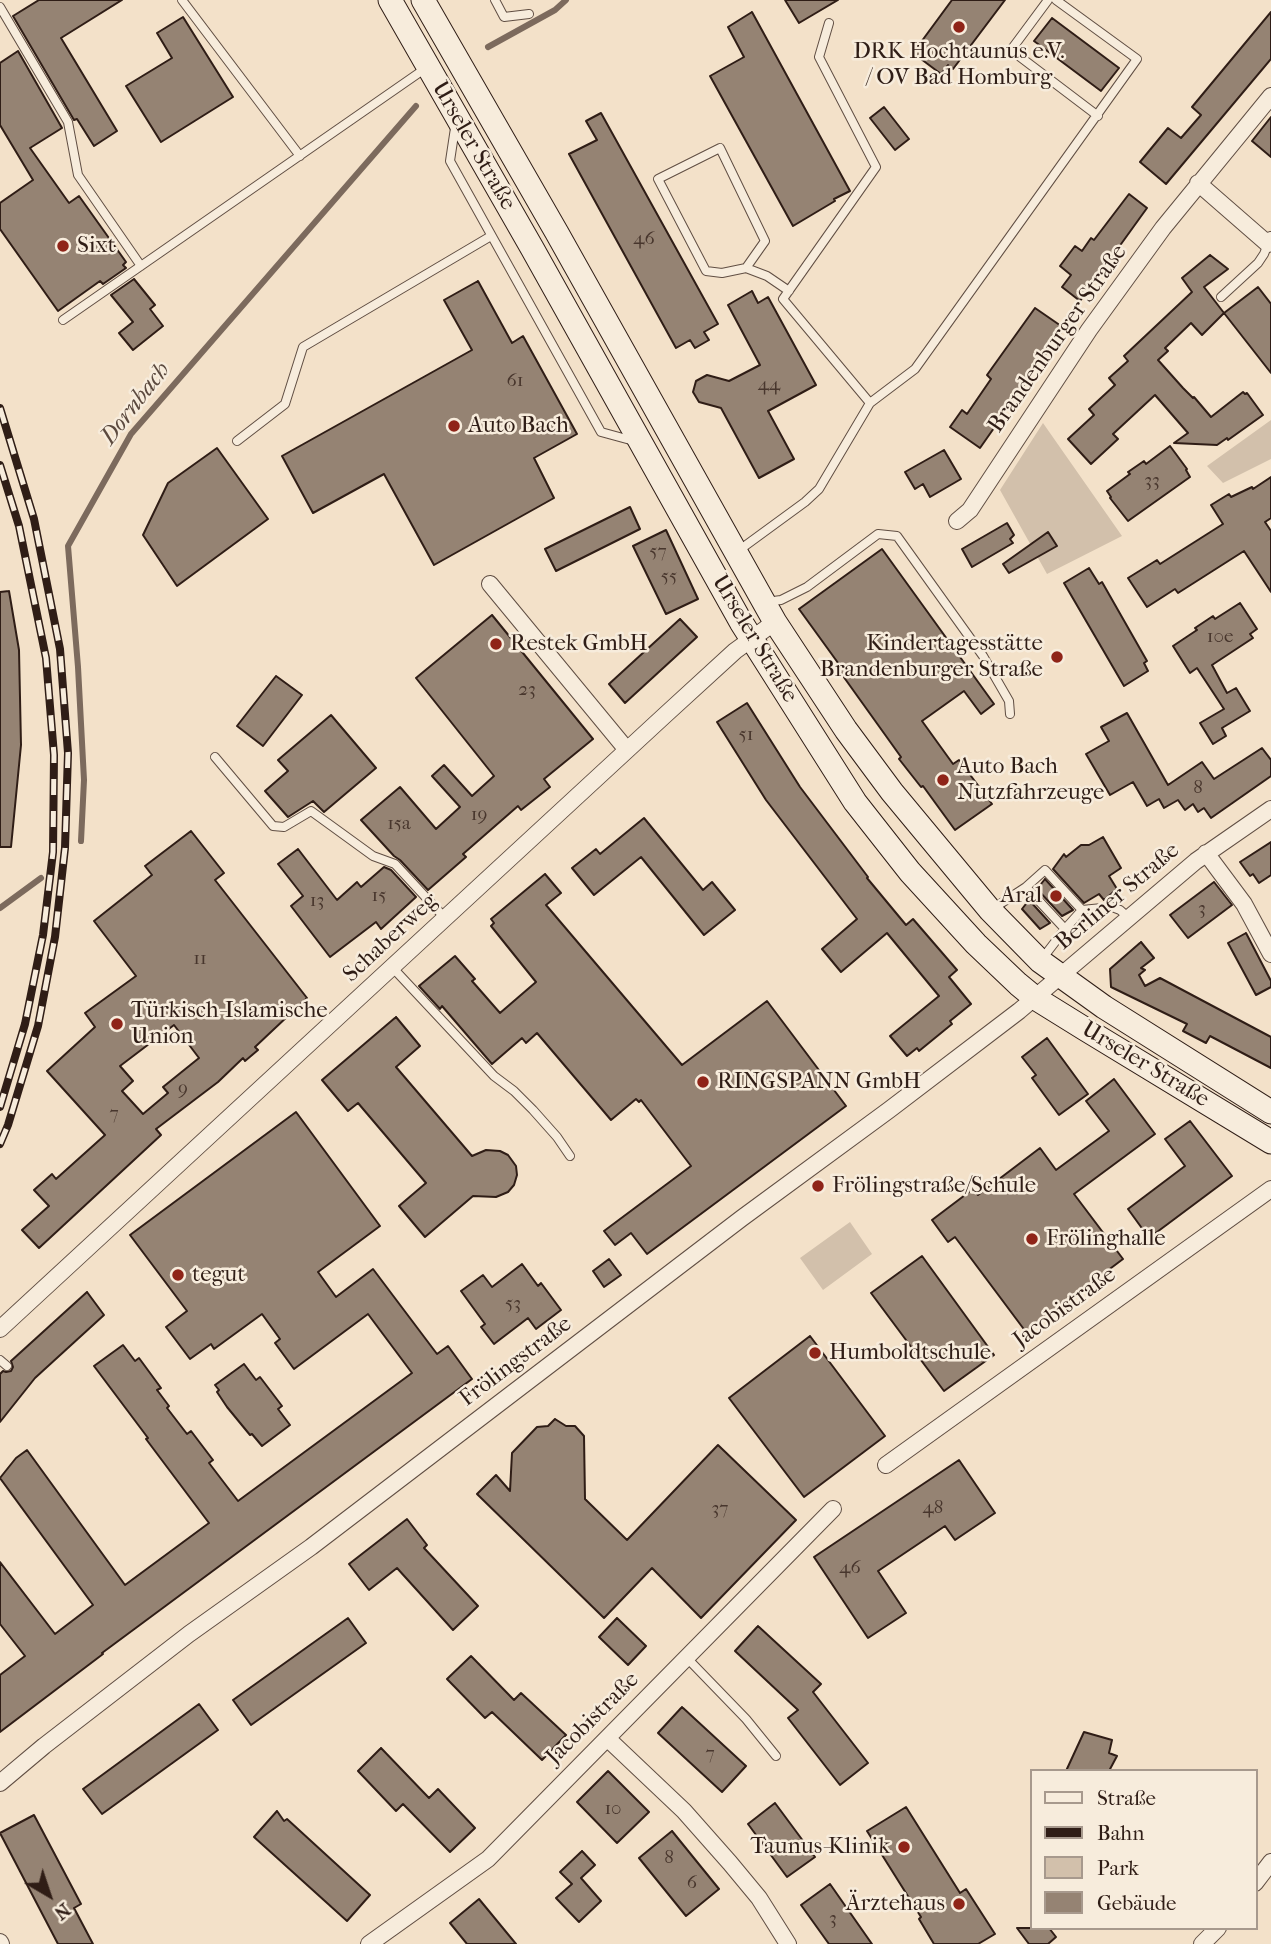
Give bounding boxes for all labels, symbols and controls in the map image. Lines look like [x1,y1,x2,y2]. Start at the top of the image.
marker: DRK Hochtaunus e.V. / OV Bad Homburg [951,19,967,35]
place label: DRK Hochtaunus e.V. / OV Bad Homburg [853,38,1065,92]
street label: Urseler Straße [425,77,521,215]
house number: 46 [633,228,655,250]
place label: Sixt [77,232,116,260]
marker: Sixt [55,238,71,254]
street label: Brandenburger Straße [983,240,1133,438]
water label: Dornbach [95,357,177,451]
house number: 61 [507,370,523,392]
house number: 44 [758,374,780,396]
place label: Auto Bach [468,412,569,440]
marker: Auto Bach [446,418,462,434]
house number: 33 [1144,470,1160,492]
house number: 57 [649,541,667,563]
house number: 55 [661,566,677,588]
street label: Urseler Straße [705,570,803,708]
house number: 10e [1207,626,1233,648]
place label: Restek GmbH [510,630,648,658]
place label: Kindertagesstätte Brandenburger Straße [820,630,1043,684]
marker: Restek GmbH [488,636,504,652]
marker: Kindertagesstätte Brandenburger Straße [1049,649,1065,665]
house number: 23 [518,679,536,701]
house number: 51 [739,724,753,746]
place label: Auto Bach Nutzfahrzeuge [957,753,1104,807]
marker: Auto Bach Nutzfahrzeuge [935,772,951,788]
house number: 8 [1193,777,1203,799]
house number: 19 [471,804,487,826]
house number: 15a [387,813,411,835]
street label: Berliner Straße [1051,837,1185,957]
place label: Aral [1000,882,1042,910]
house number: 15 [372,885,386,907]
street label: Schaberweg [338,887,444,989]
marker: Aral [1048,888,1064,904]
house number: 13 [310,890,324,912]
house number: 3 [1198,898,1206,920]
house number: 11 [193,948,207,970]
place label: Türkisch-Islamische Union [131,997,328,1051]
marker: Türkisch-Islamische Union [109,1016,125,1032]
street label: Urseler Straße [1076,1016,1214,1114]
place label: RINGSPANN GmbH [717,1068,921,1096]
marker: RINGSPANN GmbH [695,1074,711,1090]
house number: 9 [178,1078,188,1100]
house number: 7 [109,1103,119,1125]
place label: Frölingstraße/Schule [832,1172,1036,1200]
marker: Frölingstraße/Schule [810,1178,826,1194]
place label: Frölinghalle [1046,1225,1166,1253]
marker: Frölinghalle [1024,1231,1040,1247]
place label: tegut [192,1261,245,1289]
street label: Jacobistraße [1008,1261,1122,1355]
marker: tegut [170,1267,186,1283]
house number: 53 [505,1293,521,1315]
street label: Frölingstraße [454,1311,578,1413]
place label: Humboldtschule [829,1339,991,1367]
marker: Humboldtschule [807,1345,823,1361]
house number: 48 [923,1497,943,1519]
house number: 37 [712,1498,728,1520]
house number: 46 [839,1557,861,1579]
street label: Jacobistraße [541,1667,645,1771]
house number: 7 [705,1743,715,1765]
legend [1030,1769,1257,1930]
text: Straße [1097,1786,1156,1810]
house number: 10 [604,1798,622,1820]
text: Bahn [1097,1821,1144,1845]
place label: Taunus-Klinik [750,1833,890,1861]
marker: Taunus-Klinik [896,1839,912,1855]
house number: 8 [664,1847,674,1869]
text: Park [1097,1856,1139,1880]
north arrow [14,1860,84,1930]
house number: 6 [687,1872,697,1894]
place label: Ärztehaus [846,1890,945,1918]
text: Gebäude [1097,1891,1177,1915]
marker: Ärztehaus [951,1896,967,1912]
text: N [50,1898,75,1924]
house number: 3 [829,1908,837,1930]

